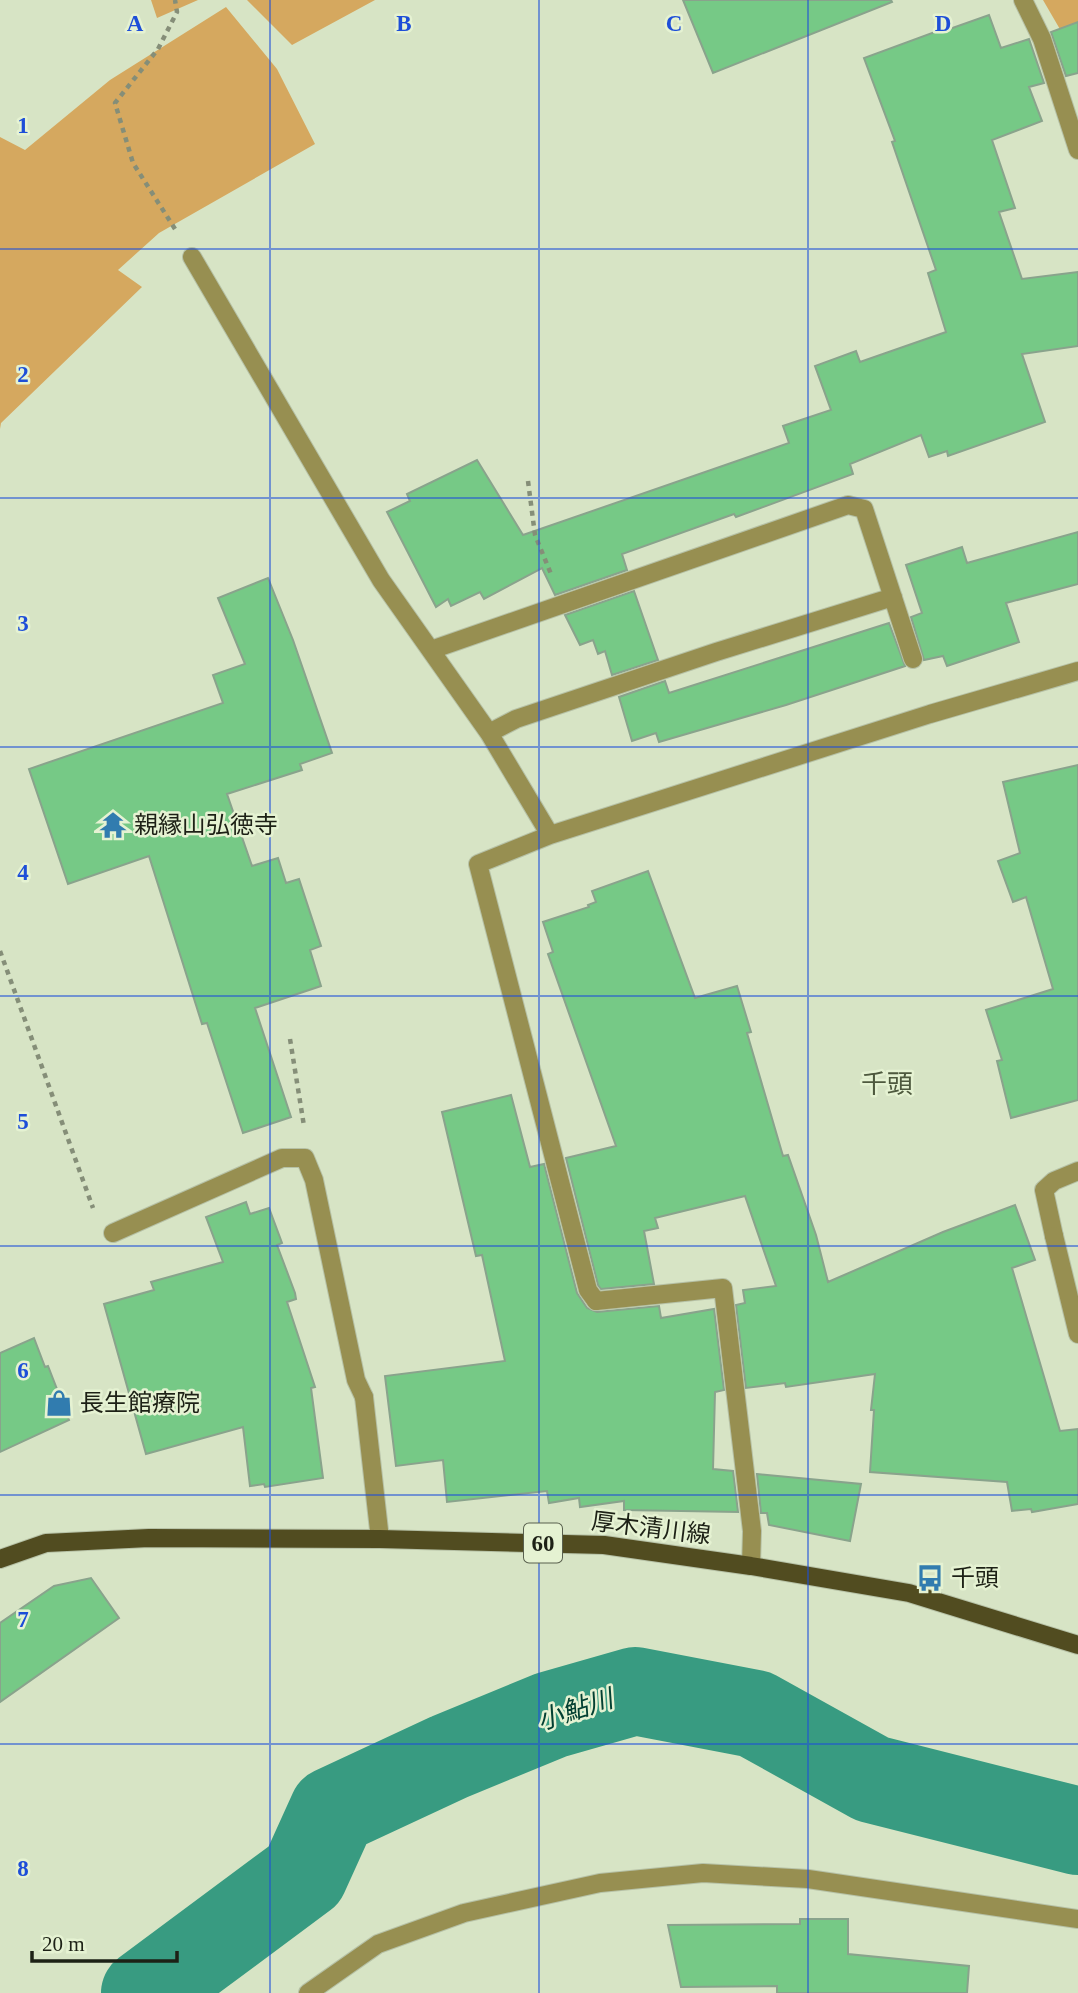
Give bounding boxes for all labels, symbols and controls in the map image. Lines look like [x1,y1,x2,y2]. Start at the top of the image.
text: A [127,11,144,36]
text: B [396,11,412,36]
text: C [666,11,682,36]
text: D [935,11,951,36]
text: 1 [17,113,29,138]
text: 2 [17,362,29,387]
text: 3 [17,611,29,636]
temple icon: 親縁山弘徳寺 [98,810,128,840]
place label: 親縁山弘徳寺 [134,812,278,838]
text: 4 [17,860,29,885]
district label: 千頭 [861,1070,913,1099]
text: 5 [17,1109,29,1134]
text: 6 [17,1358,29,1383]
shop icon: 長生館療院 [44,1388,74,1418]
place label: 長生館療院 [80,1390,200,1416]
street label: 厚木清川線 [590,1508,712,1548]
road number: 60 [524,1524,562,1562]
bus stop icon: 千頭 [915,1563,945,1593]
place label: 千頭 [951,1565,999,1591]
text: 7 [17,1607,29,1632]
water label: 小鮎川 [533,1683,619,1736]
text: 8 [17,1856,29,1881]
scale bar [32,1920,177,1964]
text: 20 m [42,1932,85,1956]

